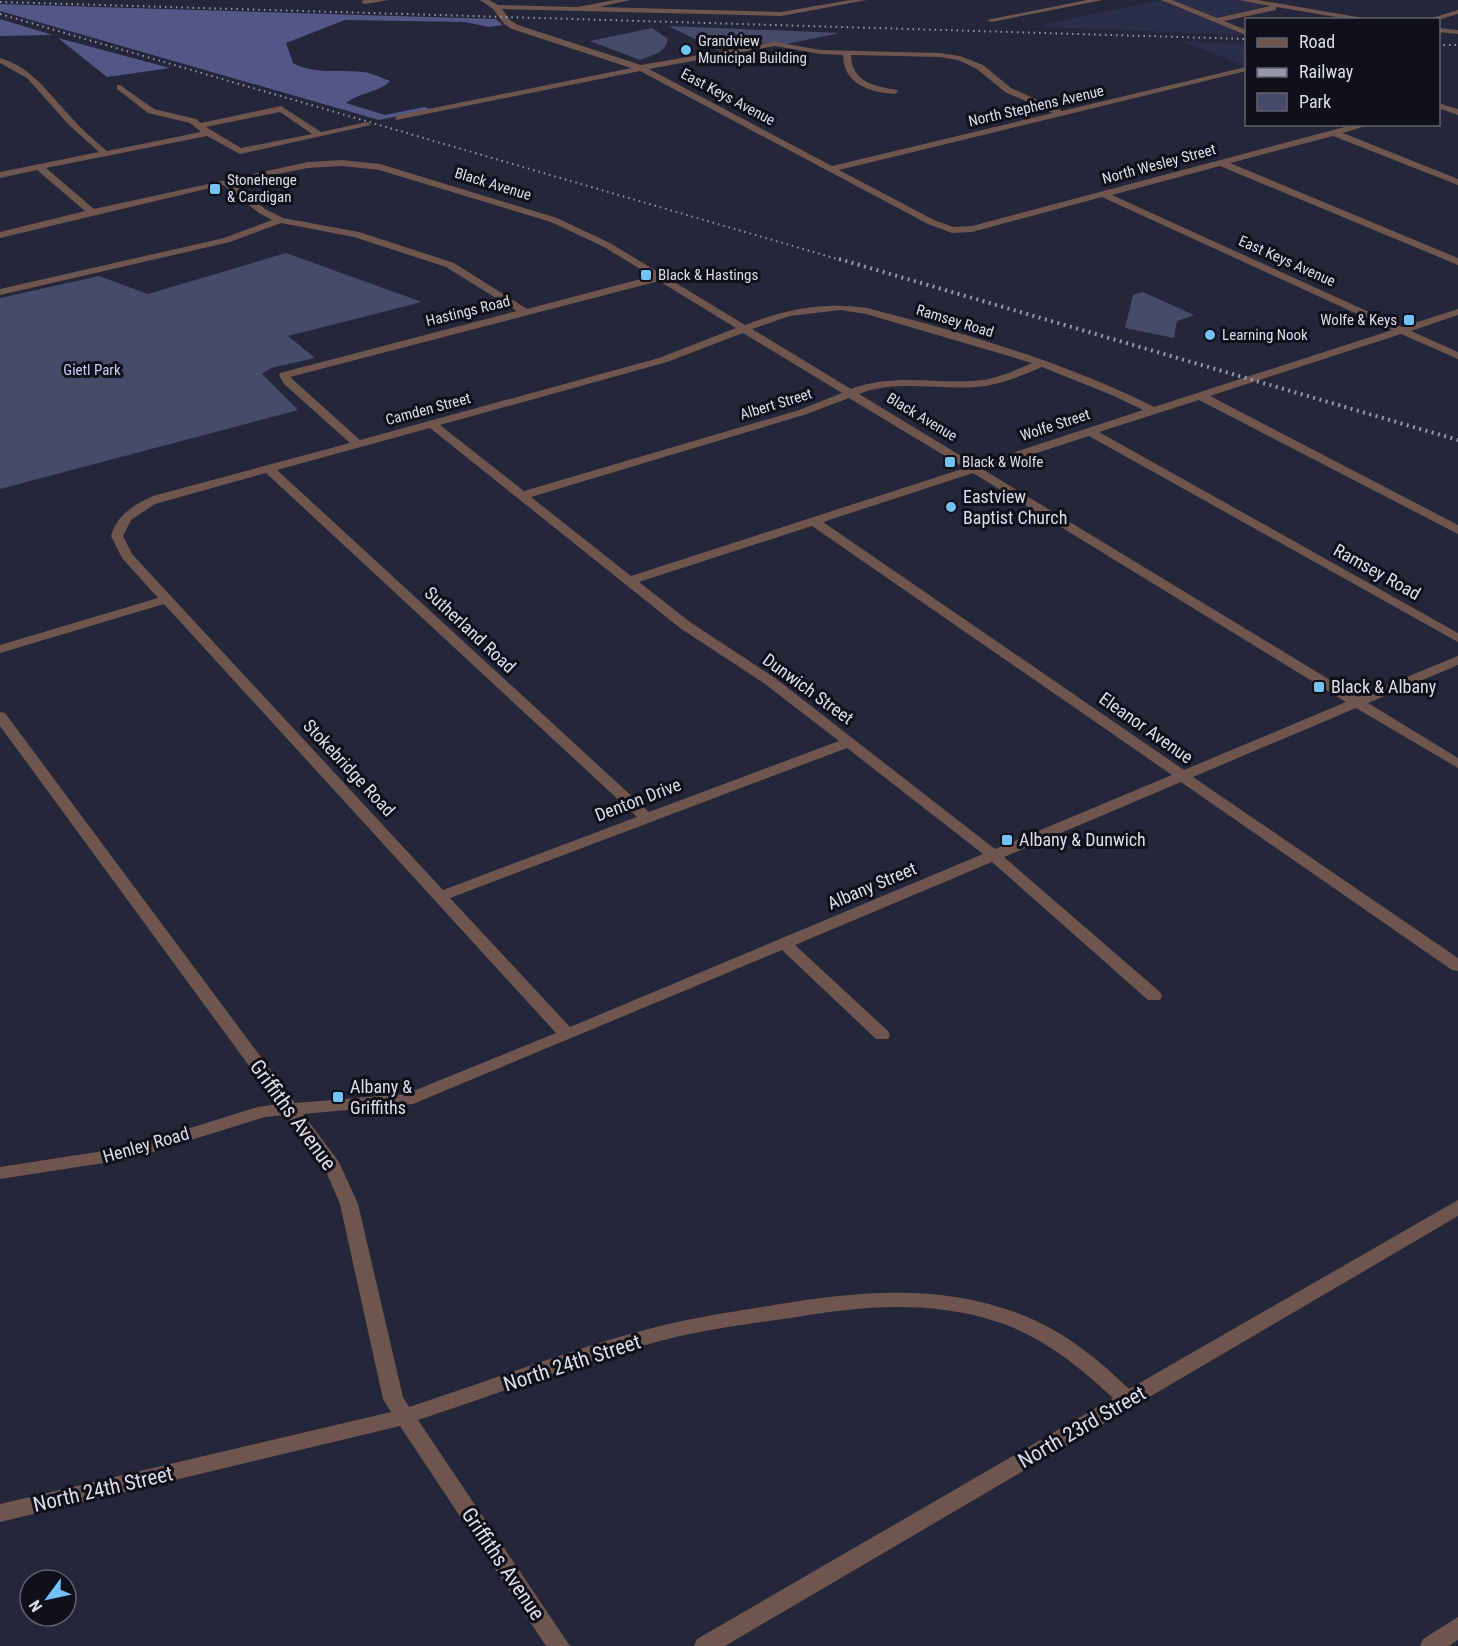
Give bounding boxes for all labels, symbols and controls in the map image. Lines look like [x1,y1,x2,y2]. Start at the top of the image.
legend [1245,18,1440,126]
text: Road [1299,31,1335,52]
place label: Grandview Municipal Building [698,32,807,67]
marker: Grandview Municipal Building [679,43,693,57]
text: Railway [1299,61,1354,82]
street label: East Keys Avenue [678,65,778,129]
street label: North Stephens Avenue [966,82,1106,130]
text: Park [1299,91,1331,112]
street label: North Wesley Street [1100,140,1218,188]
street label: Black Avenue [453,164,533,204]
place label: Stonehenge & Cardigan [227,171,297,206]
marker: Stonehenge & Cardigan [208,182,222,196]
street label: East Keys Avenue [1236,232,1338,290]
place label: Black & Hastings [658,266,758,284]
marker: Black & Hastings [639,268,653,282]
street label: Hastings Road [424,292,512,330]
street label: Ramsey Road [914,301,996,341]
place label: Wolfe & Keys [1320,311,1397,329]
marker: Wolfe & Keys [1402,313,1416,327]
place label: Learning Nook [1222,326,1308,344]
marker: Learning Nook [1203,328,1217,342]
park label: Gietl Park [63,361,121,379]
street label: Albert Street [738,385,814,423]
street label: Camden Street [384,389,472,429]
street label: Black Avenue [883,389,961,445]
street label: Wolfe Street [1018,405,1092,445]
place label: Black & Wolfe [962,453,1043,471]
marker: Black & Wolfe [943,455,957,469]
place label: Eastview Baptist Church [963,486,1067,528]
marker: Eastview Baptist Church [944,500,958,514]
street label: Ramsey Road [1330,539,1424,604]
street label: Sutherland Road [421,582,520,677]
street label: Dunwich Street [759,649,858,728]
place label: Black & Albany [1331,676,1437,697]
marker: Black & Albany [1312,680,1326,694]
street label: Eleanor Avenue [1095,688,1197,768]
street label: Stokebridge Road [299,715,400,820]
street label: Denton Drive [592,774,684,826]
place label: Albany & Dunwich [1019,829,1146,850]
marker: Albany & Dunwich [1000,833,1014,847]
street label: Albany Street [824,857,919,914]
street label: Griffiths Avenue [245,1055,341,1175]
place label: Albany & Griffiths [350,1076,412,1118]
marker: Albany & Griffiths [331,1090,345,1104]
street label: Henley Road [100,1122,191,1167]
street label: North 24th Street [500,1330,644,1396]
street label: North 23rd Street [1014,1381,1150,1473]
street label: North 24th Street [31,1461,175,1517]
street label: Griffiths Avenue [457,1503,550,1625]
north arrow [18,1568,78,1628]
text: N [25,1597,46,1615]

